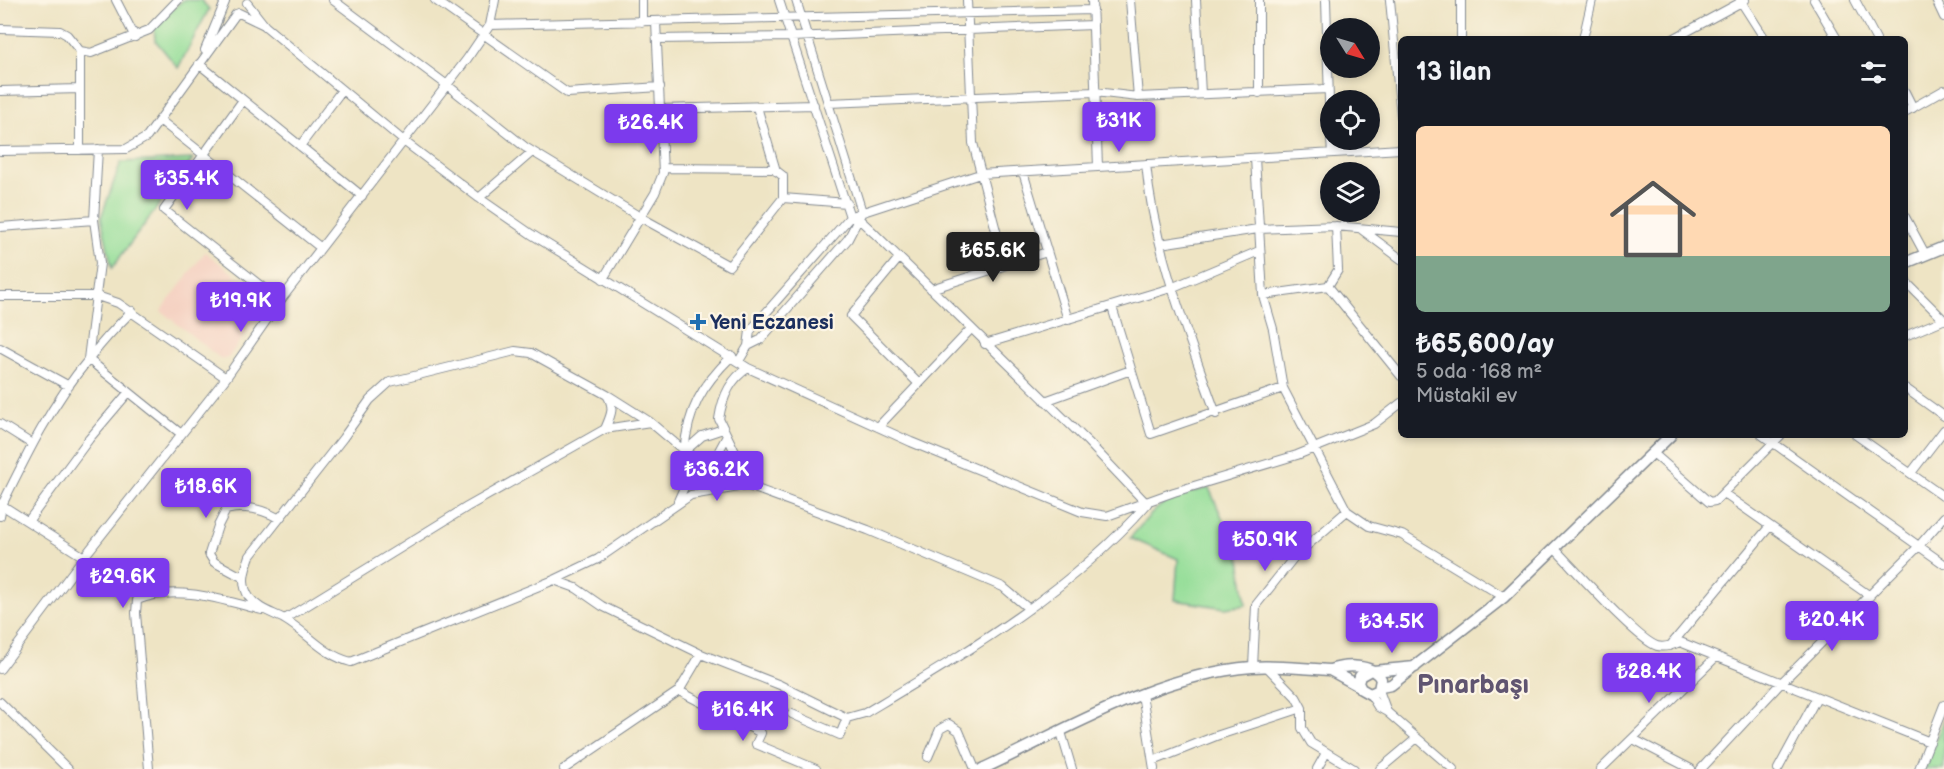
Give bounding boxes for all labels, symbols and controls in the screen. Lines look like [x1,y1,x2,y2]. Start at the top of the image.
north arrow [1320,18,1380,78]
map controls [1320,18,1380,222]
icon: filters [1857,56,1890,89]
text: 13 ilan [1416,57,1492,88]
button: locate [1320,90,1380,150]
pin: ₺31K [1083,102,1155,153]
pin: ₺26.4K [602,104,700,155]
text: ₺31K [1096,109,1142,133]
text: ₺26.4K [618,111,684,135]
pin: ₺35.4K [138,160,236,211]
button: layers [1320,162,1380,222]
icon: home [1599,165,1707,273]
text: ₺35.4K [155,167,219,191]
pin: ₺65.6K [944,232,1042,283]
text: ₺65.6K [960,239,1026,263]
pin: ₺19.9K [192,282,290,333]
text: ₺19.9K [210,289,272,313]
place label: Yeni Eczanesi [710,311,834,335]
marker: Yeni Eczanesi [691,315,705,329]
text: ₺65,600/ay [1416,329,1554,360]
text: 5 oda · 168 m² [1416,360,1542,384]
text: Müstakil ev [1416,384,1517,408]
pin: ₺36.2K [668,451,766,502]
text: ₺36.2K [684,458,750,482]
pin: ₺18.6K [157,468,255,519]
text: ₺18.6K [175,475,237,499]
pin: ₺50.9K [1216,521,1314,572]
text: ₺50.9K [1232,528,1298,552]
pin: ₺29.6K [74,558,172,609]
text: ₺29.6K [90,565,156,589]
pin: ₺20.4K [1783,601,1881,652]
pin: ₺34.5K [1343,603,1441,654]
text: ₺20.4K [1799,608,1865,632]
text: ₺34.5K [1360,610,1424,634]
pin: ₺28.4K [1600,653,1698,704]
text: ₺28.4K [1616,660,1682,684]
district label: Pınarbaşı [1417,670,1529,701]
pin: ₺16.4K [694,691,792,742]
text: ₺16.4K [712,698,774,722]

